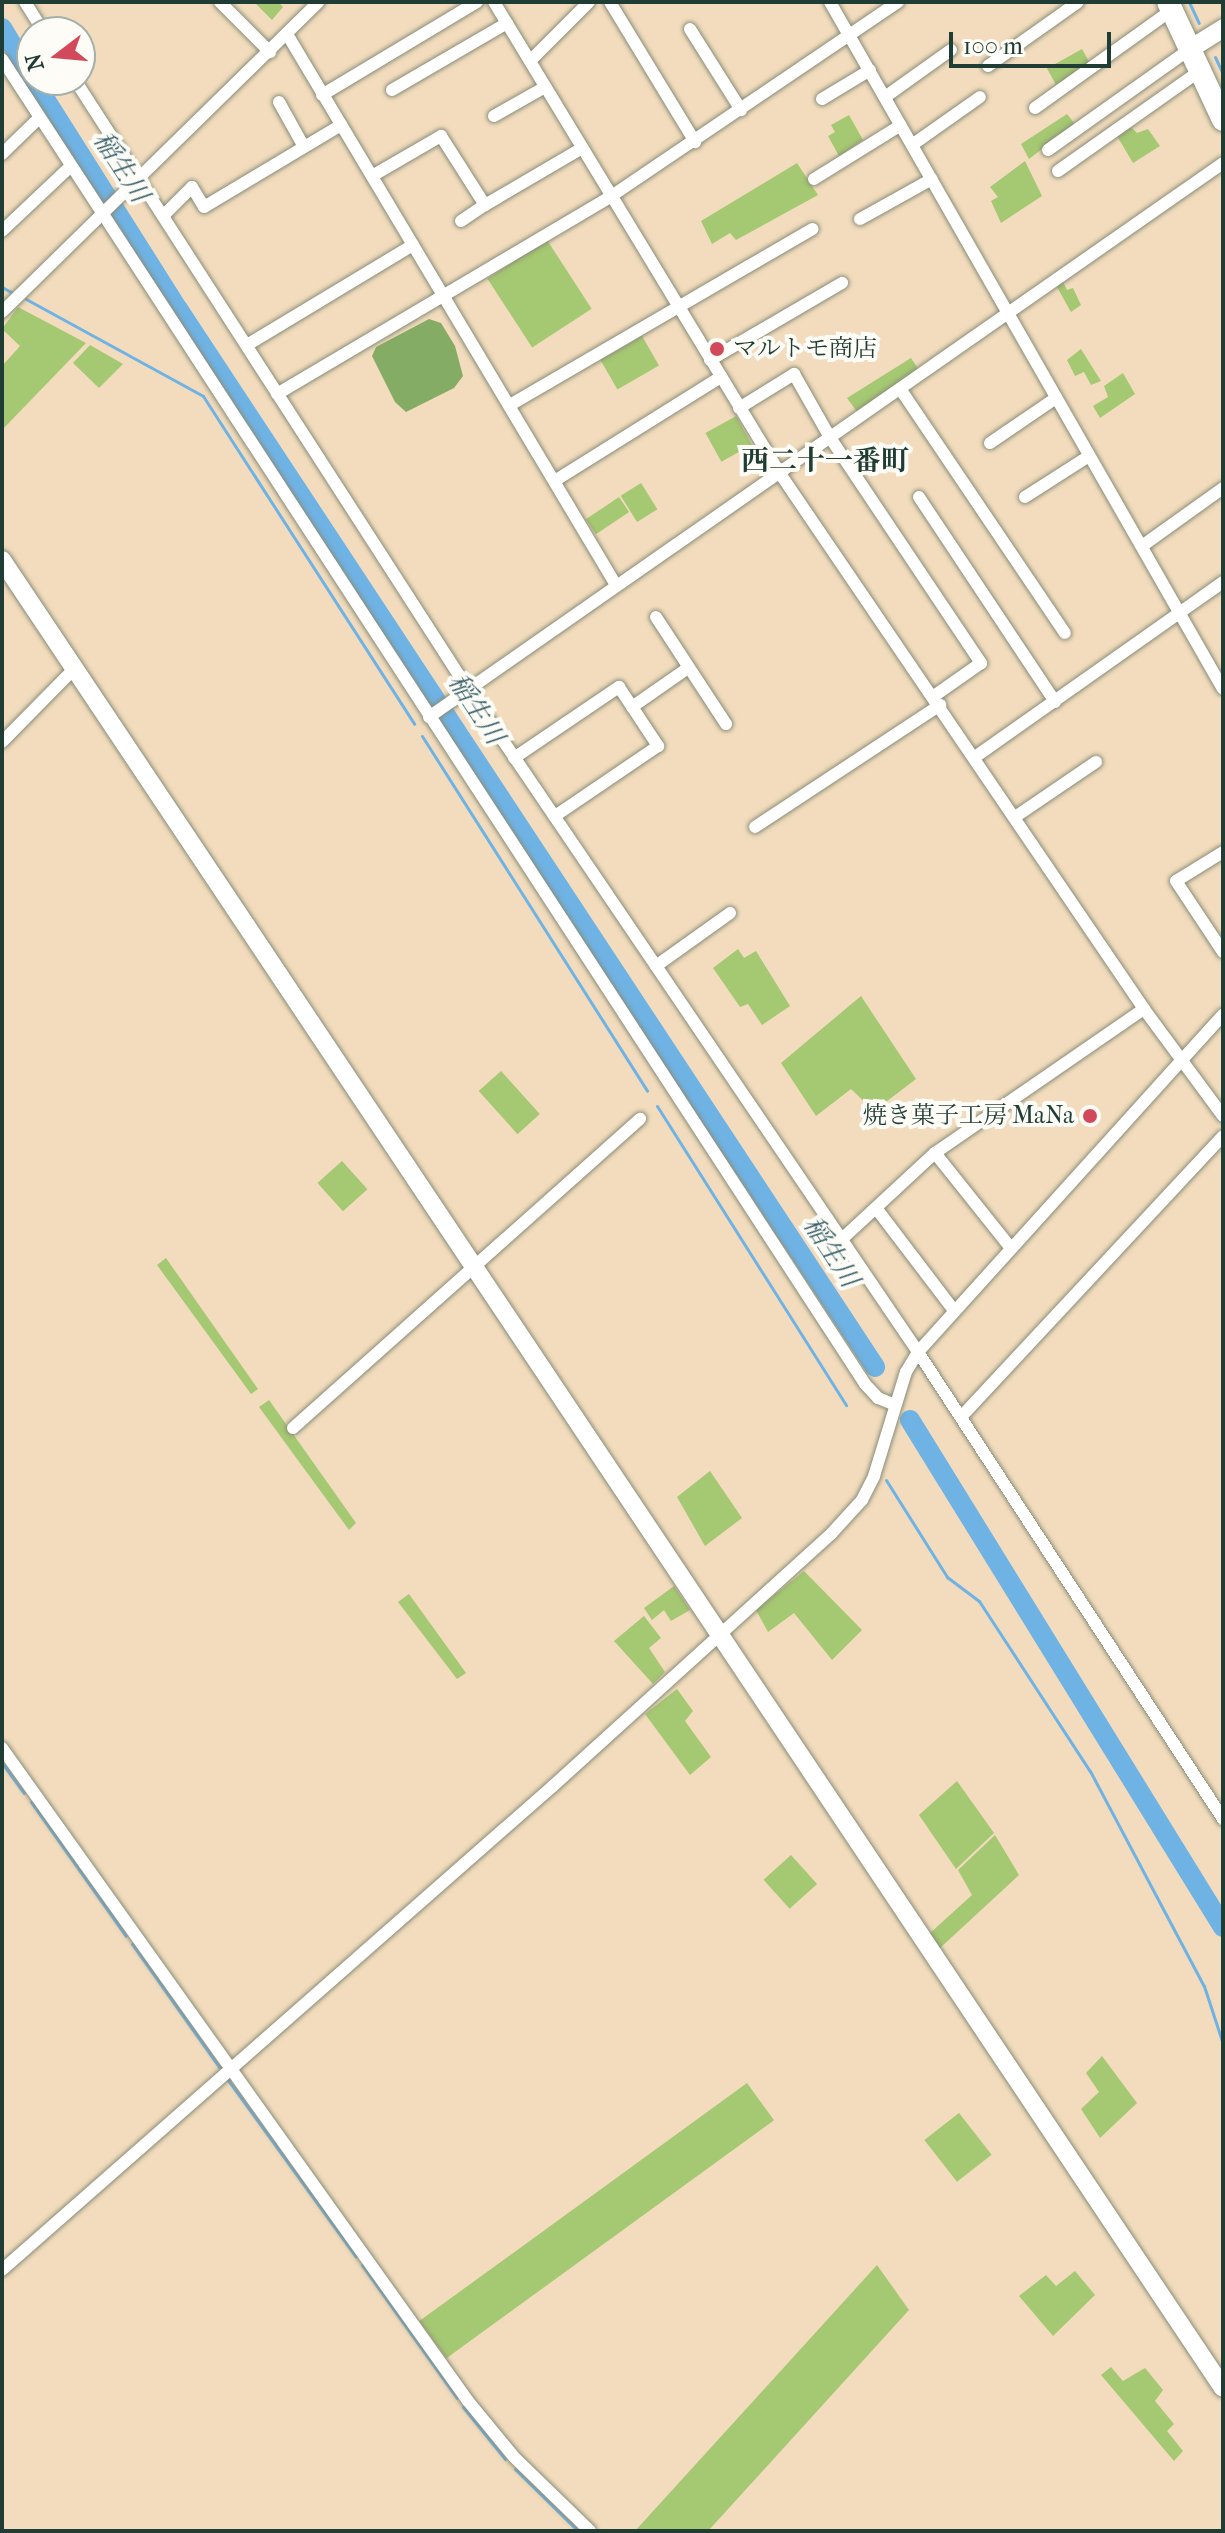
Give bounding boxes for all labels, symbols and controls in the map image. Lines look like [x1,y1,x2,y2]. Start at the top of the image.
north arrow [16,16,96,96]
scale bar [953,16,1115,66]
text: 100 m [963,32,1023,60]
text: N [20,50,50,74]
water label: 稲生川 [87,126,155,208]
place label: マルトモ商店 [733,335,877,363]
marker: マルトモ商店 [708,340,726,358]
district label: 西二十一番町 [741,444,909,478]
water label: 稲生川 [442,668,510,750]
place label: 焼き菓子工房 MaNa [863,1102,1074,1130]
marker: 焼き菓子工房 MaNa [1081,1107,1099,1125]
water label: 稲生川 [797,1211,865,1293]

